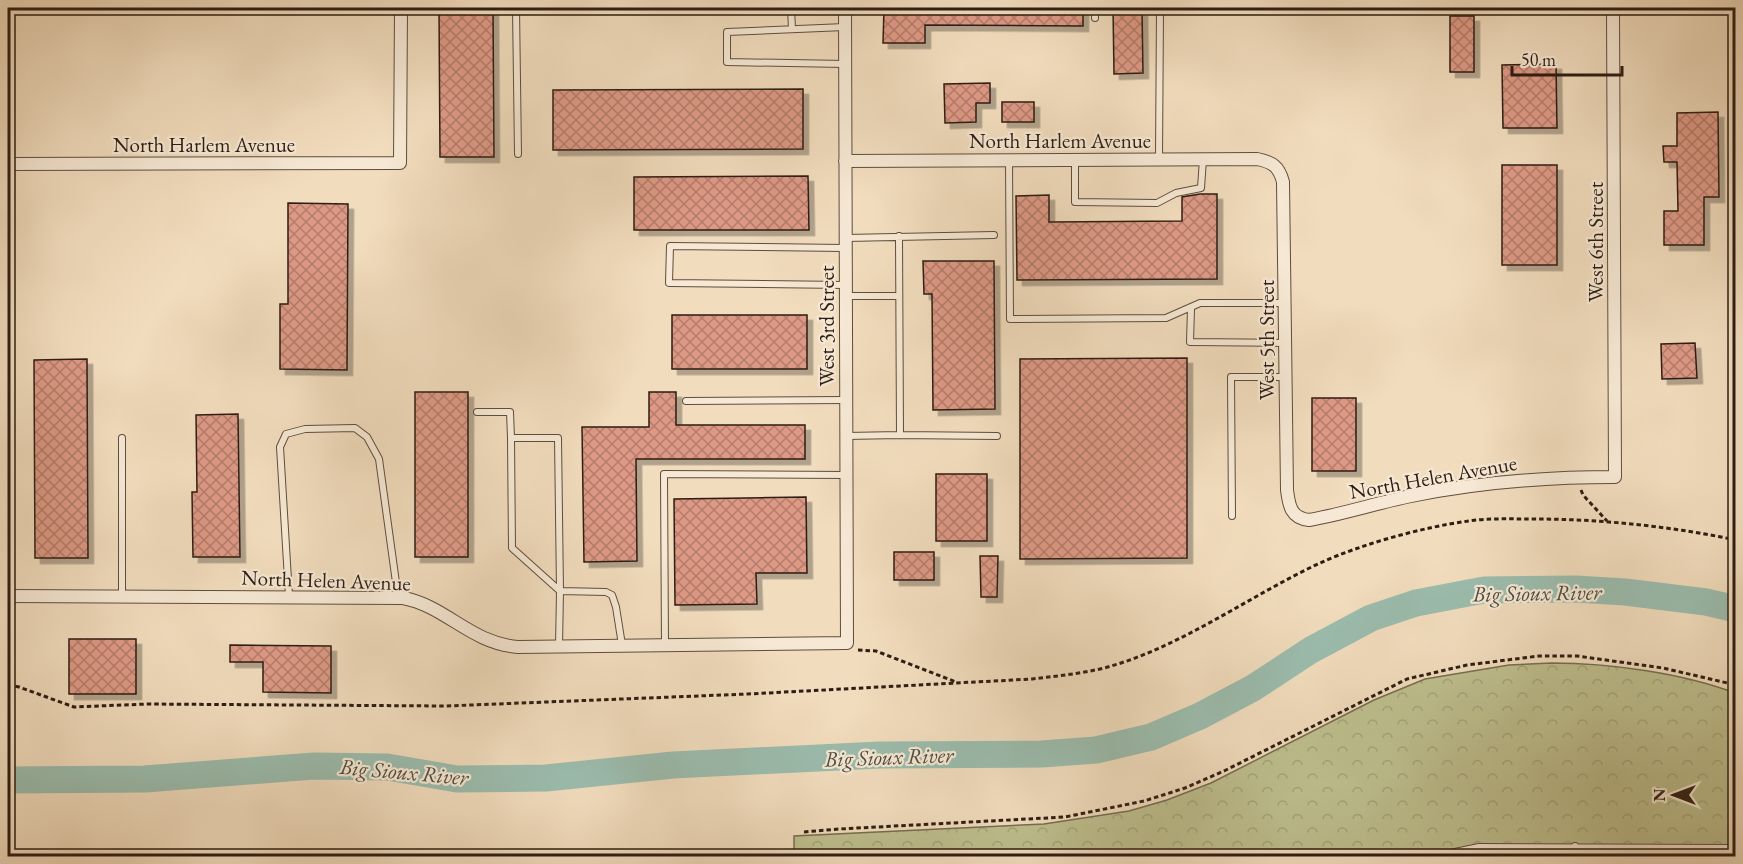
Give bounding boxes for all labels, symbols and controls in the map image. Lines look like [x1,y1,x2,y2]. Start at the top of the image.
scale bar [1512,39,1622,77]
text: 50 m [1521,48,1556,71]
street label: North Harlem Avenue [969,127,1151,154]
street label: North Harlem Avenue [113,131,295,158]
street label: West 6th Street [1582,181,1609,302]
street label: West 3rd Street [813,265,840,386]
street label: West 5th Street [1253,279,1280,400]
street label: North Helen Avenue [1347,449,1519,505]
street label: North Helen Avenue [241,564,411,596]
water label: Big Sioux River [1471,577,1603,609]
water label: Big Sioux River [823,740,956,774]
water label: Big Sioux River [338,752,471,792]
north arrow [1644,765,1704,825]
text: N [1649,788,1670,801]

